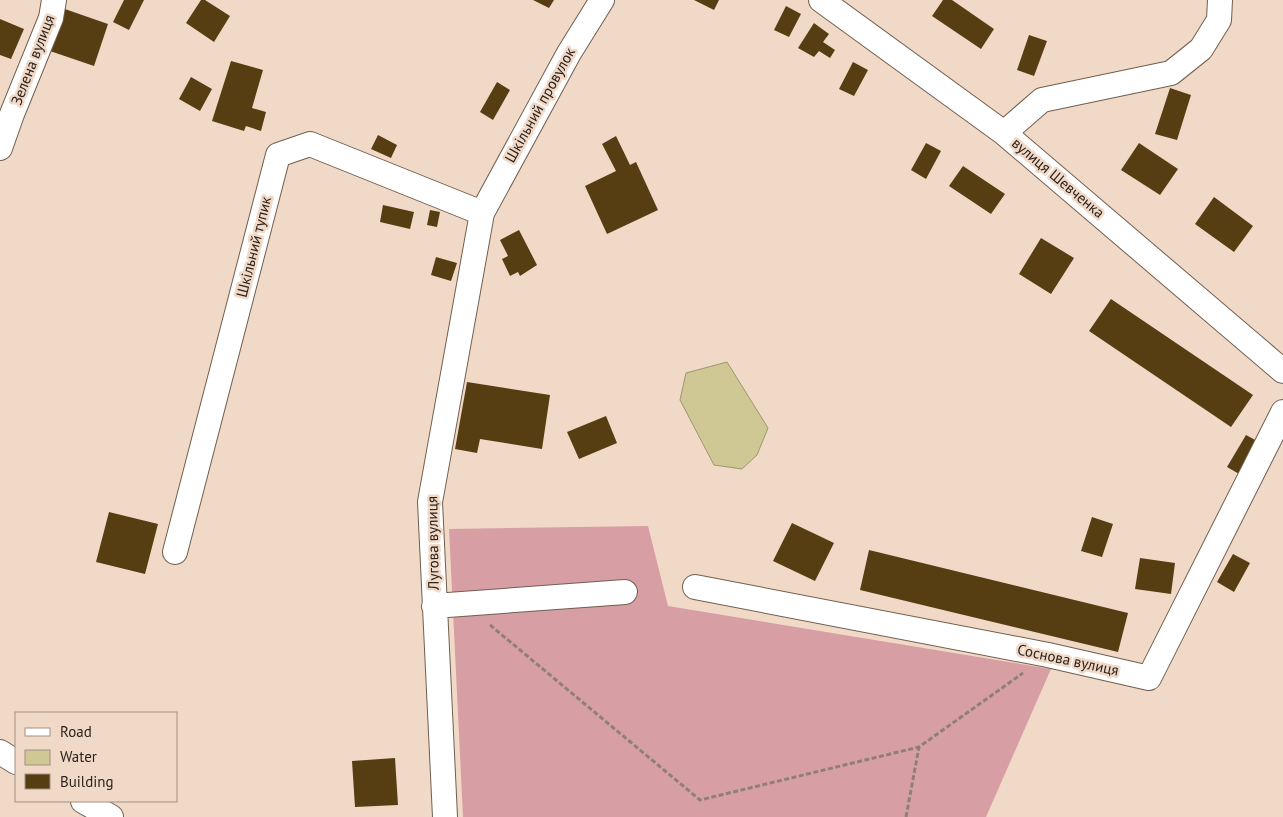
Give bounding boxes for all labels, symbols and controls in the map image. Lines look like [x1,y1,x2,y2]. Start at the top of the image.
street label: Зелена вулиця [7,12,59,108]
street label: Шкільний провулок [500,43,579,166]
street label: вулиця Шевченка [1008,133,1109,222]
street label: Шкільний тупик [232,194,275,299]
street label: Лугова вулиця [422,496,443,591]
street label: Соснова вулиця [1016,639,1121,680]
legend [15,712,178,802]
text: Road [60,722,92,741]
text: Water [60,747,97,766]
text: Building [60,772,114,791]

